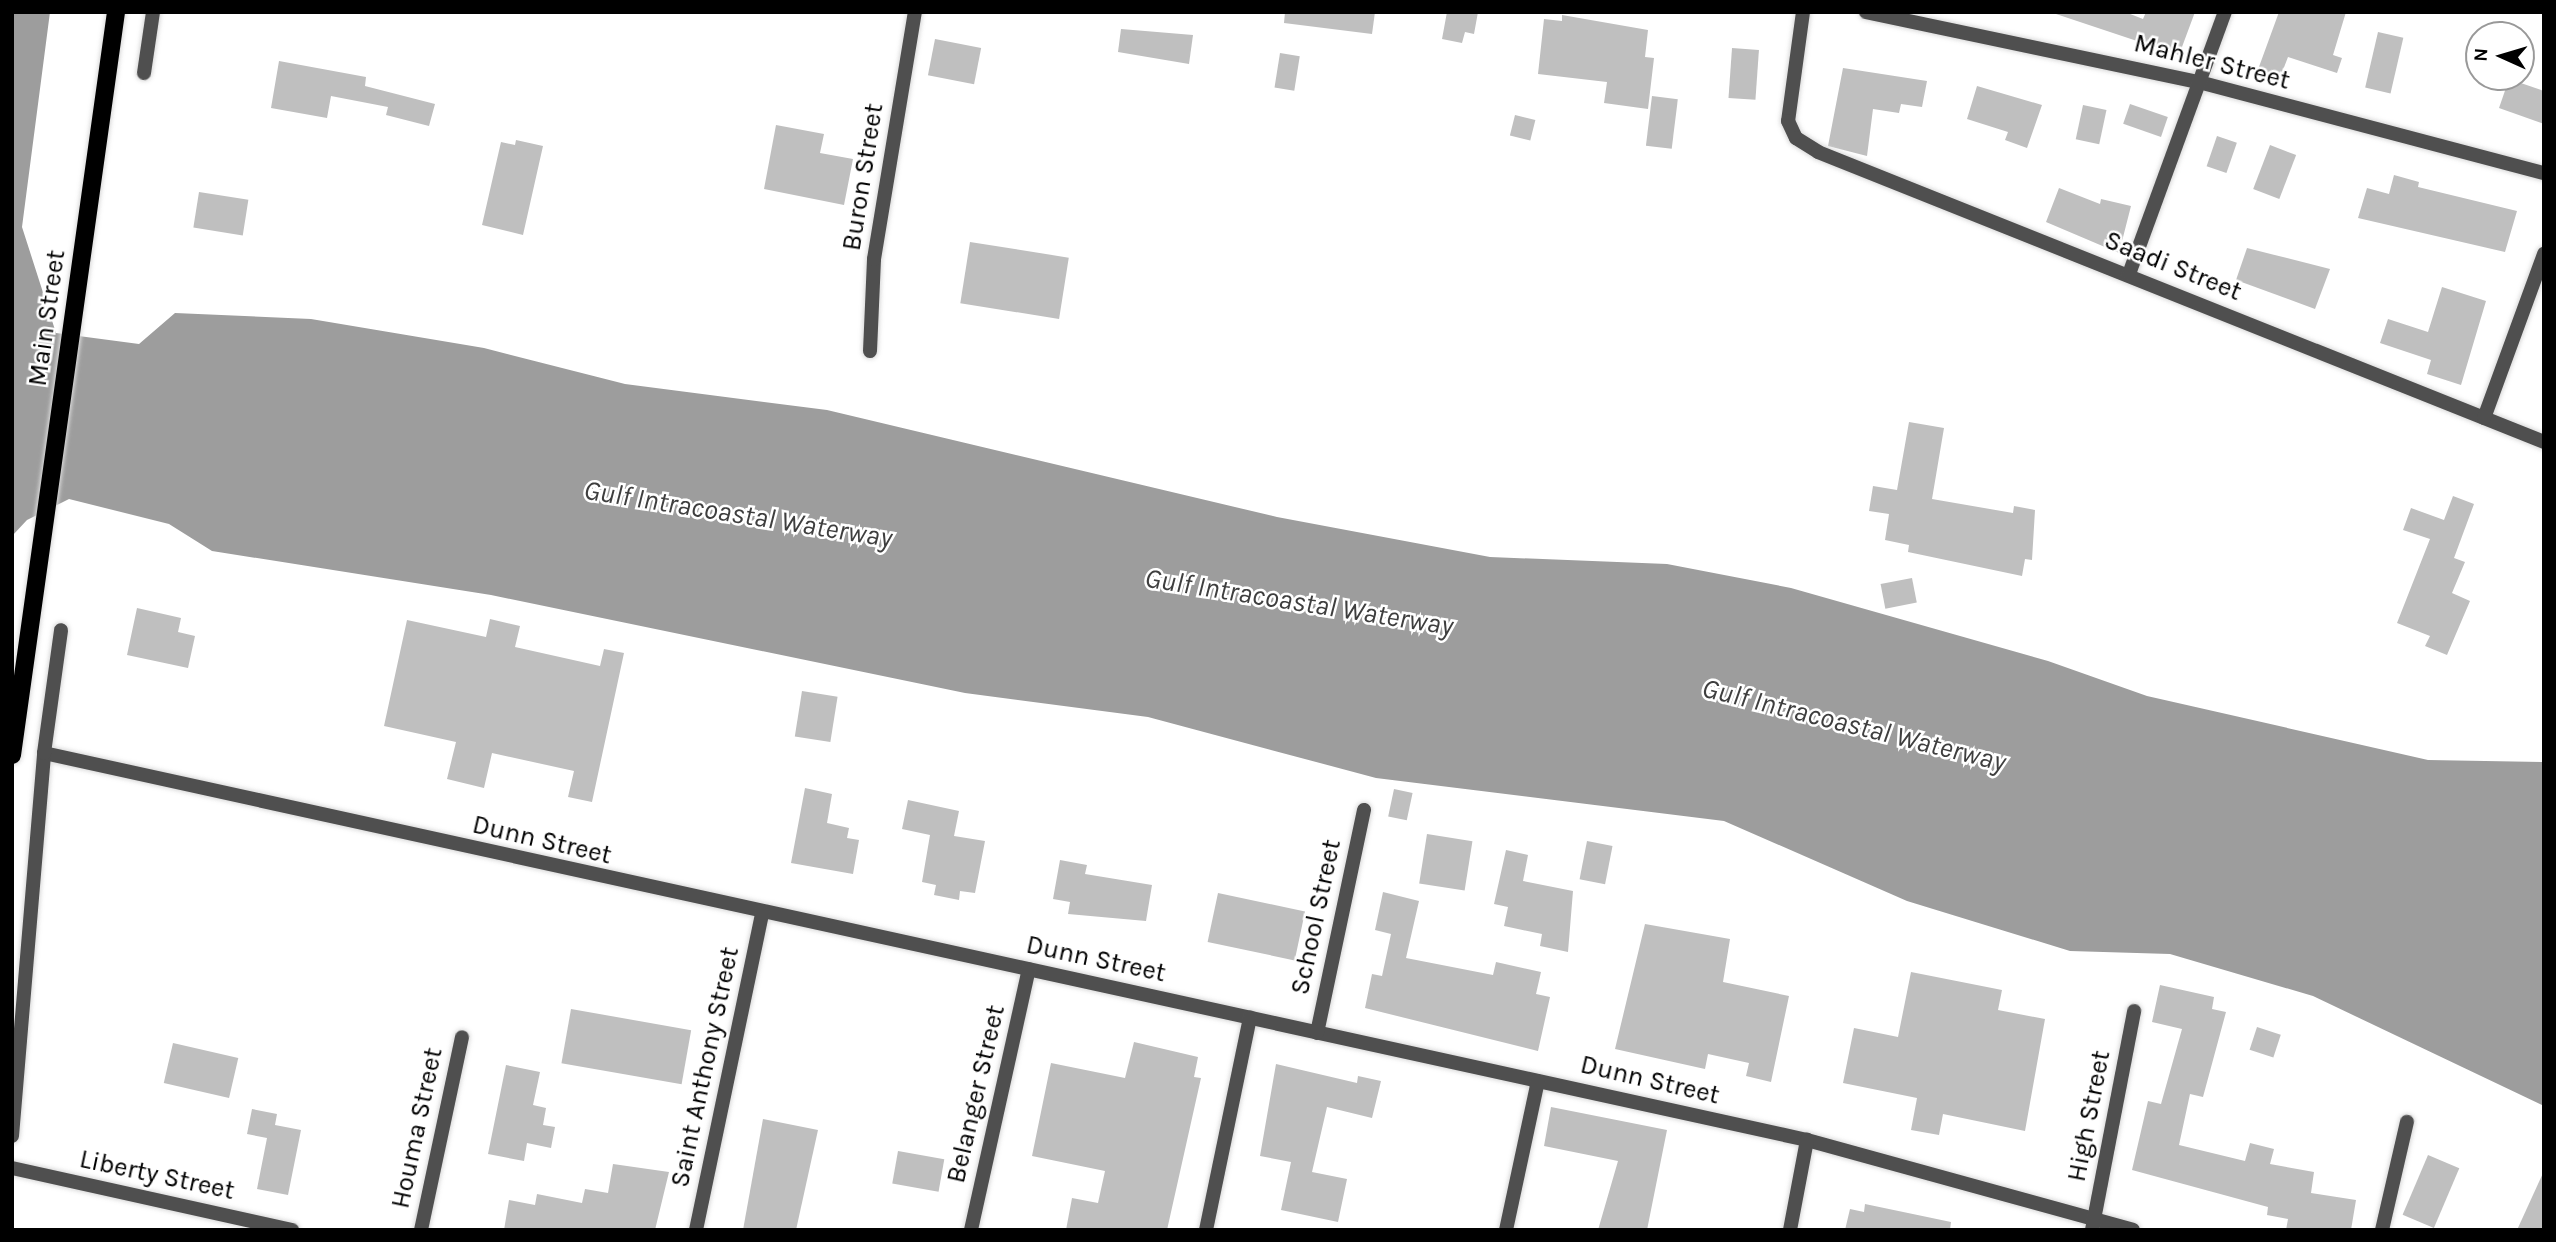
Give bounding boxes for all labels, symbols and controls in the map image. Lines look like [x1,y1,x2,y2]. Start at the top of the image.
north arrow [2465,21,2535,91]
street label: Mahler Street [2131,28,2293,96]
text: N [2470,47,2492,62]
street label: Buron Street [836,101,890,253]
street label: Saadi Street [2100,224,2246,308]
street label: Main Street [22,248,72,388]
water label: Gulf Intracoastal Waterway [581,473,895,555]
water label: Gulf Intracoastal Waterway [1142,561,1456,643]
water label: Gulf Intracoastal Waterway [1699,671,2009,779]
street label: Dunn Street [469,809,615,871]
street label: School Street [1284,836,1348,998]
street label: Dunn Street [1023,929,1169,989]
street label: Saint Anthony Street [664,944,746,1190]
street label: Belanger Street [940,1002,1012,1186]
street label: Houma Street [385,1045,449,1211]
street label: High Street [2061,1048,2117,1184]
street label: Dunn Street [1577,1049,1723,1111]
street label: Liberty Street [77,1143,237,1207]

